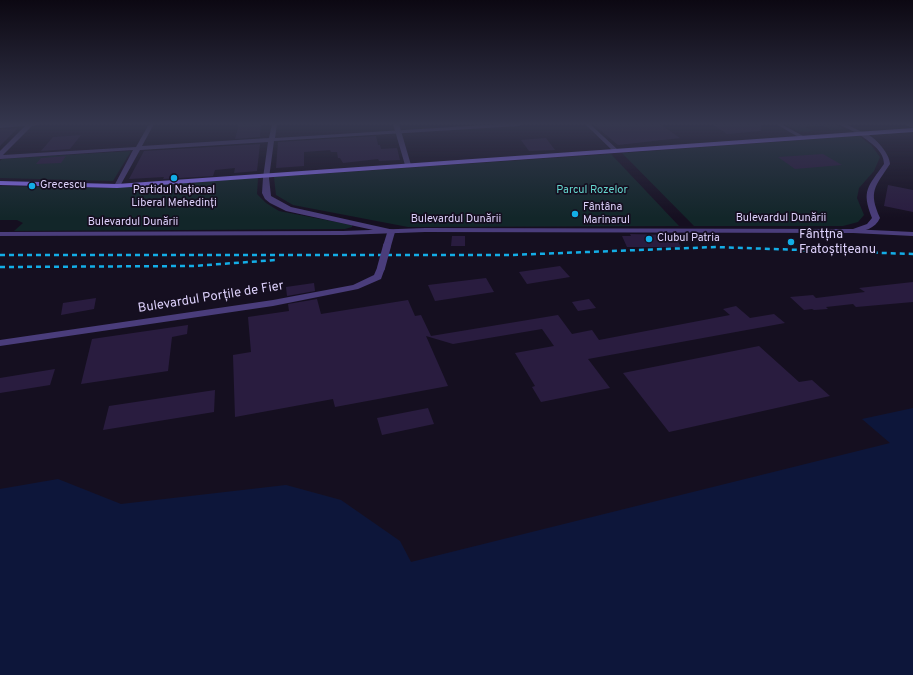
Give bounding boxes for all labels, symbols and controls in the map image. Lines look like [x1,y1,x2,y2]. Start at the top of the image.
marker: Partidul Național Liberal Mehedinți [169,173,179,183]
place label: Grecescu [40,179,86,193]
marker: Grecescu [27,181,37,191]
place label: Partidul Național Liberal Mehedinți [131,184,217,210]
park label: Parcul Rozelor [556,184,628,198]
place label: Fântâna Marinarul [583,201,630,227]
marker: Fântâna Marinarul [570,209,580,219]
street label: Bulevardul Dunării [736,212,826,226]
street label: Bulevardul Dunării [411,213,501,227]
street label: Bulevardul Dunării [88,216,178,230]
place label: Fântțna Fratoștițeanu [799,227,876,258]
place label: Clubul Patria [657,232,720,246]
marker: Clubul Patria [644,234,654,244]
marker: Fântțna Fratoștițeanu [786,237,796,247]
street label: Bulevardul Porțile de Fier [137,279,285,317]

